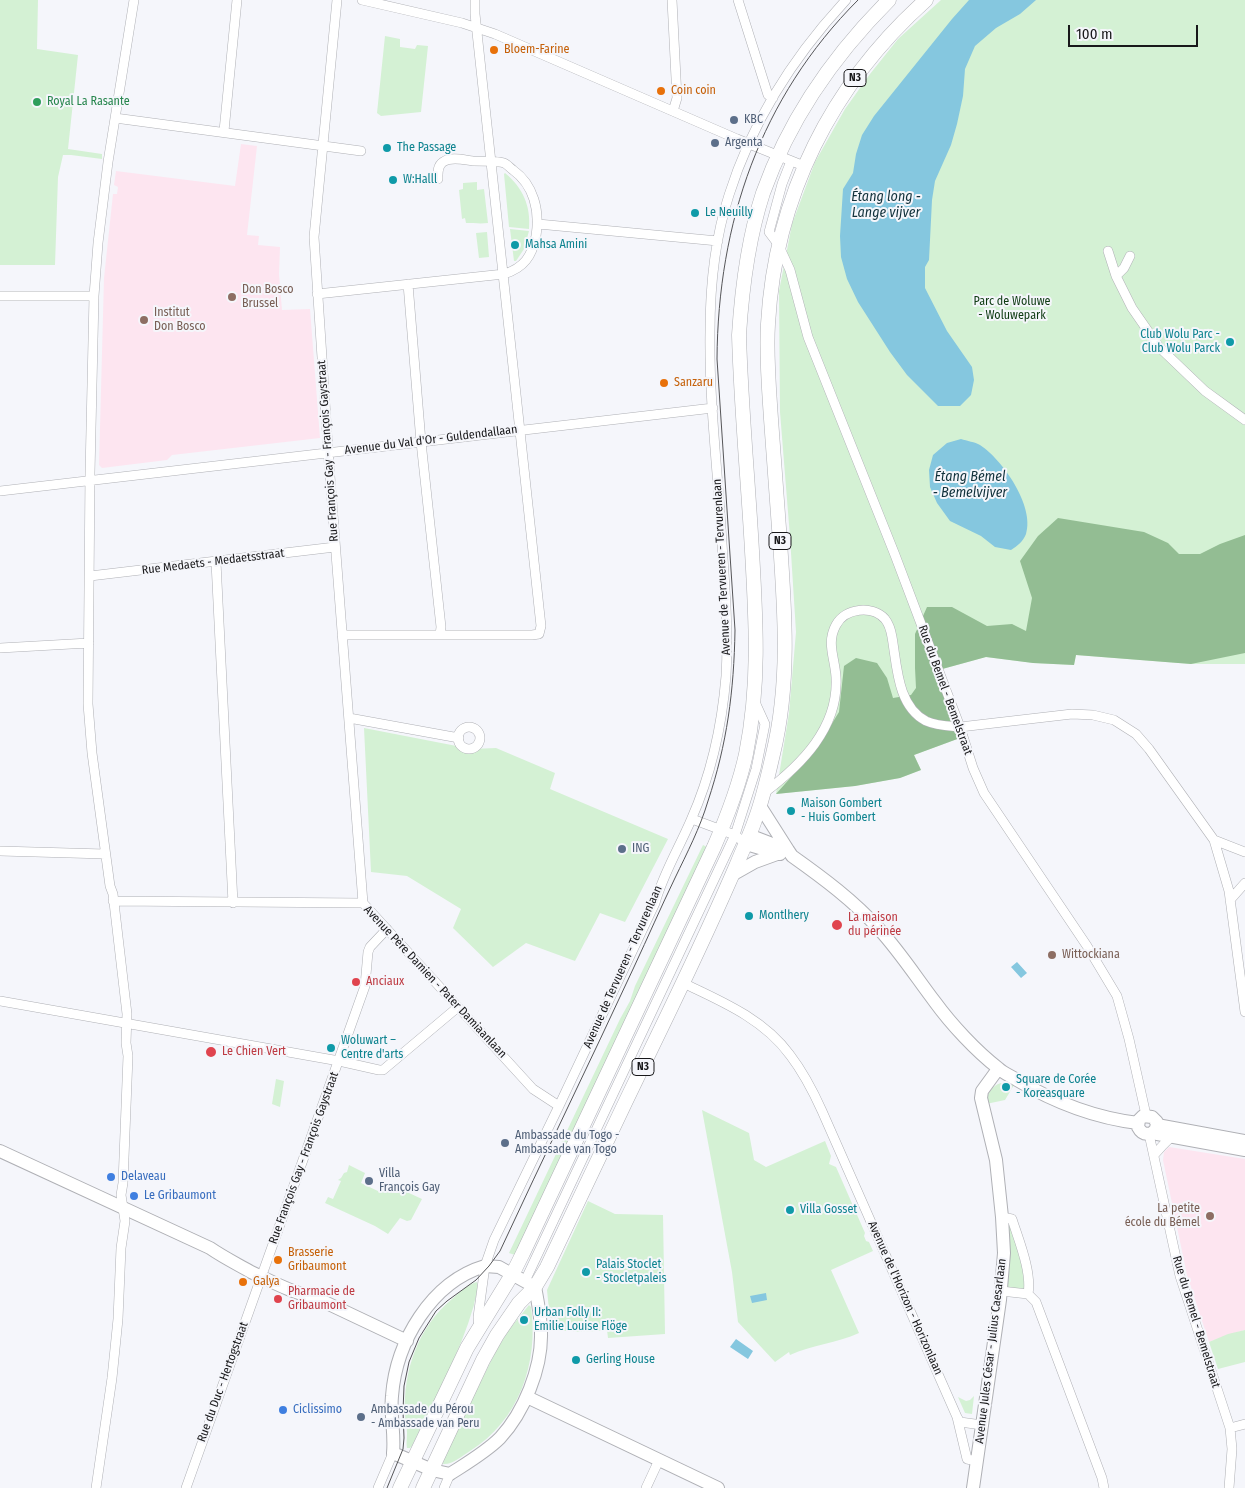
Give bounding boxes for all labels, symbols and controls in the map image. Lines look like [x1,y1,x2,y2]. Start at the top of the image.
scale bar [1070,15,1200,47]
text: 100 m [1076,25,1113,43]
place label: Bloem-Farine [504,43,569,57]
marker: Bloem-Farine [488,44,500,56]
road number: N3 [844,70,866,86]
place label: Coin coin [671,84,716,98]
marker: Coin coin [655,85,667,97]
place label: Royal La Rasante [47,95,130,109]
marker: Royal La Rasante [31,96,43,108]
place label: KBC [744,113,763,127]
marker: KBC [728,114,740,126]
place label: Argenta [725,136,763,150]
marker: Argenta [709,137,721,149]
place label: The Passage [397,141,456,155]
marker: The Passage [381,142,393,154]
place label: W:Halll [403,173,437,187]
marker: W:Halll [387,174,399,186]
water label: Étang long - Lange vijver [851,189,921,222]
place label: Le Neuilly [705,206,753,220]
marker: Le Neuilly [689,207,701,219]
place label: Mahsa Amini [525,238,587,252]
marker: Mahsa Amini [509,239,521,251]
place label: Don Bosco Brussel [242,283,294,311]
marker: Don Bosco Brussel [226,291,238,303]
park label: Parc de Woluwe - Woluwepark [974,295,1050,323]
place label: Institut Don Bosco [154,306,206,334]
marker: Institut Don Bosco [138,314,150,326]
place label: Club Wolu Parc - Club Wolu Parck [1140,328,1220,356]
marker: Club Wolu Parc - Club Wolu Parck [1224,336,1236,348]
street label: Rue François Gay - François Gaystraat [314,360,342,542]
place label: Sanzaru [674,376,713,390]
marker: Sanzaru [658,377,670,389]
street label: Avenue du Val d'Or - Guldendallaan [344,422,518,458]
water label: Étang Bémel - Bemelvijver [933,469,1007,502]
street label: Avenue de Tervueren - Tervurenlaan [710,478,734,656]
road number: N3 [769,532,791,550]
street label: Rue Medaets - Medaetsstraat [141,546,285,578]
street label: Rue du Bemel - Bemelstraat [915,623,975,757]
place label: Maison Gombert - Huis Gombert [801,797,882,825]
marker: Maison Gombert - Huis Gombert [785,805,797,817]
place label: ING [632,842,649,856]
marker: ING [616,843,628,855]
street label: Avenue de Tervueren - Tervurenlaan [580,883,666,1051]
street label: Avenue Père Damien - Pater Damiaanlaan [361,903,509,1061]
place label: Montlhery [759,909,809,923]
marker: Montlhery [743,910,755,922]
place label: La maison du périnée [848,911,901,939]
marker: La maison du périnée [830,918,844,932]
place label: Wittockiana [1062,948,1120,962]
marker: Wittockiana [1046,949,1058,961]
place label: Anciaux [366,975,404,989]
marker: Anciaux [350,976,362,988]
place label: Woluwart – Centre d'arts [341,1034,403,1062]
marker: Woluwart – Centre d'arts [325,1042,337,1054]
marker: Le Chien Vert [204,1045,218,1059]
place label: Le Chien Vert [222,1045,286,1059]
road number: N3 [632,1058,654,1076]
street label: Rue François Gay - François Gaystraat [266,1070,342,1246]
place label: Square de Corée - Koreasquare [1016,1073,1096,1101]
marker: Square de Corée - Koreasquare [1000,1081,1012,1093]
place label: Ambassade du Togo - Ambassade van Togo [515,1129,619,1157]
marker: Ambassade du Togo - Ambassade van Togo [499,1137,511,1149]
place label: Villa François Gay [379,1167,440,1195]
place label: Delaveau [121,1170,166,1184]
marker: Delaveau [105,1171,117,1183]
marker: Villa François Gay [363,1175,375,1187]
place label: Le Gribaumont [144,1189,216,1203]
marker: Le Gribaumont [128,1190,140,1202]
place label: La petite école du Bémel [1125,1202,1200,1230]
place label: Villa Gosset [800,1203,857,1217]
marker: Villa Gosset [784,1204,796,1216]
marker: La petite école du Bémel [1204,1210,1216,1222]
street label: Avenue de l'Horizon - Horizonlaan [864,1219,946,1377]
place label: Brasserie Gribaumont [288,1246,346,1274]
marker: Brasserie Gribaumont [272,1254,284,1266]
street label: Rue du Bemel - Bemelstraat [1169,1254,1223,1390]
place label: Palais Stoclet - Stocletpaleis [596,1258,667,1286]
street label: Avenue Jules César - Julius Caesarlaan [972,1258,1010,1444]
marker: Palais Stoclet - Stocletpaleis [580,1266,592,1278]
place label: Galya [253,1275,280,1289]
marker: Galya [237,1276,249,1288]
place label: Pharmacie de Gribaumont [288,1285,355,1313]
marker: Pharmacie de Gribaumont [272,1293,284,1305]
place label: Urban Folly II: Emilie Louise Flöge [534,1306,627,1334]
marker: Urban Folly II: Emilie Louise Flöge [518,1314,530,1326]
street label: Rue du Duc - Hertogstraat [195,1320,251,1444]
place label: Gerling House [586,1353,655,1367]
marker: Gerling House [570,1354,582,1366]
place label: Ciclissimo [293,1403,342,1417]
place label: Ambassade du Pérou - Ambassade van Peru [371,1403,479,1431]
marker: Ciclissimo [277,1404,289,1416]
marker: Ambassade du Pérou - Ambassade van Peru [355,1411,367,1423]

